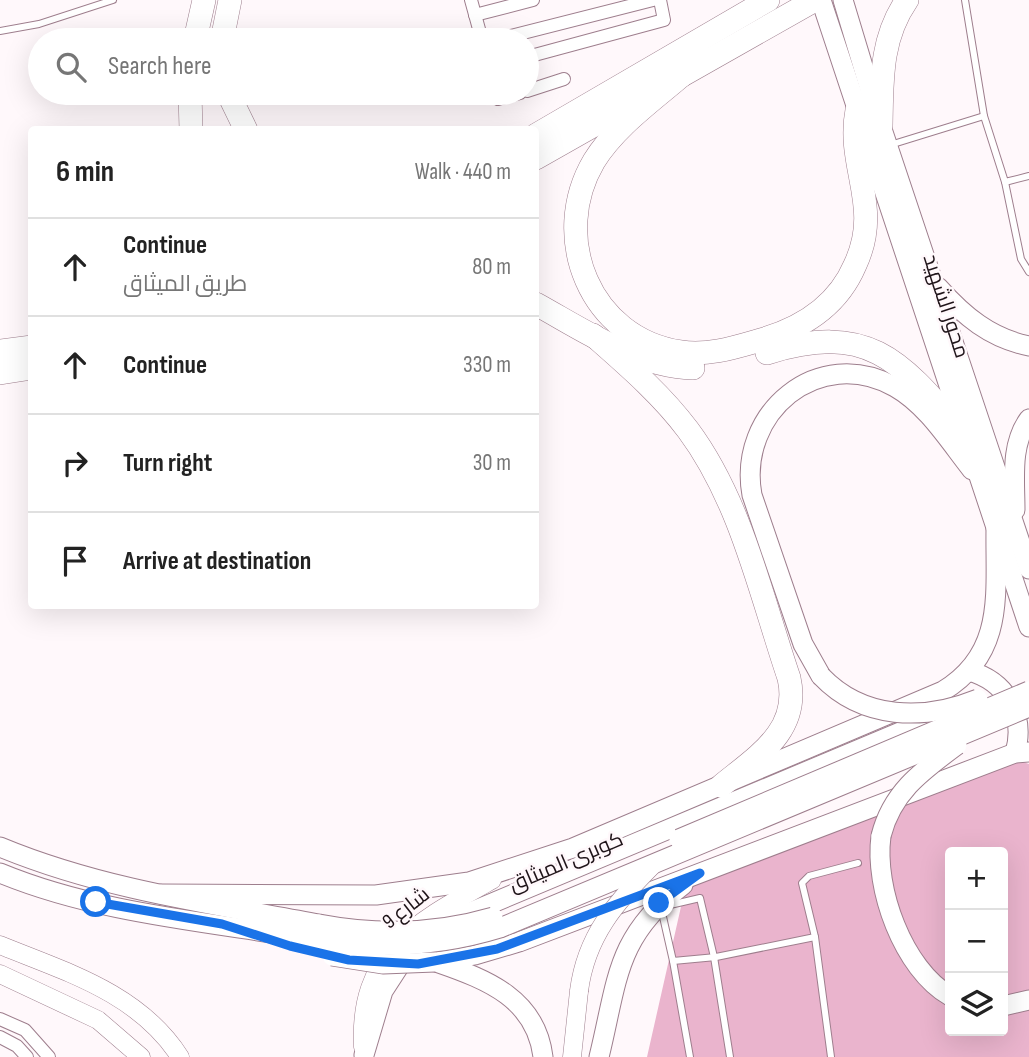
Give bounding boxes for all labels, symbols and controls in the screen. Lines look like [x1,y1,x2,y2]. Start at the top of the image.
search box [28,28,539,105]
icon: search [52,48,90,86]
text: Search here [108,51,211,82]
text: 6 min [56,154,114,190]
text: Walk · 440 m [415,158,511,186]
text: Continue [123,230,207,261]
icon: ahead [56,248,94,286]
street label: محور الشهيد [917,251,975,361]
text: 80 m [472,253,511,281]
text: طريق الميثاق [123,270,247,298]
icon: ahead [56,346,94,384]
text: Continue [123,350,207,381]
text: 330 m [463,351,511,379]
icon: right [56,444,94,482]
text: Turn right [123,448,212,479]
text: 30 m [473,449,511,477]
icon: arrive [56,542,94,580]
text: Arrive at destination [123,546,311,577]
street label: كوبرى الميثاق [505,827,627,897]
map controls [945,847,1008,1036]
button: + [945,847,1008,910]
street label: شارع 9 [377,882,435,935]
route start [80,886,111,917]
route end [643,887,674,918]
button: − [945,910,1008,973]
button: layers [945,973,1008,1036]

